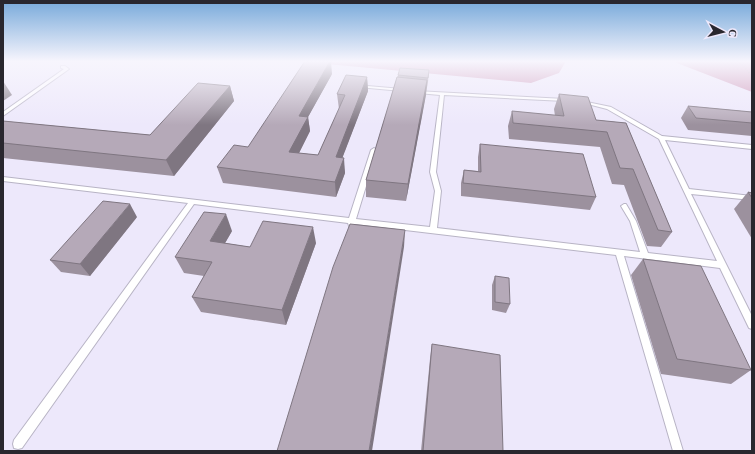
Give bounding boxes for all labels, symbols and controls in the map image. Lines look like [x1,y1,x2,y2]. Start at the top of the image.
north arrow [703,12,743,52]
text: С [726,29,739,38]

